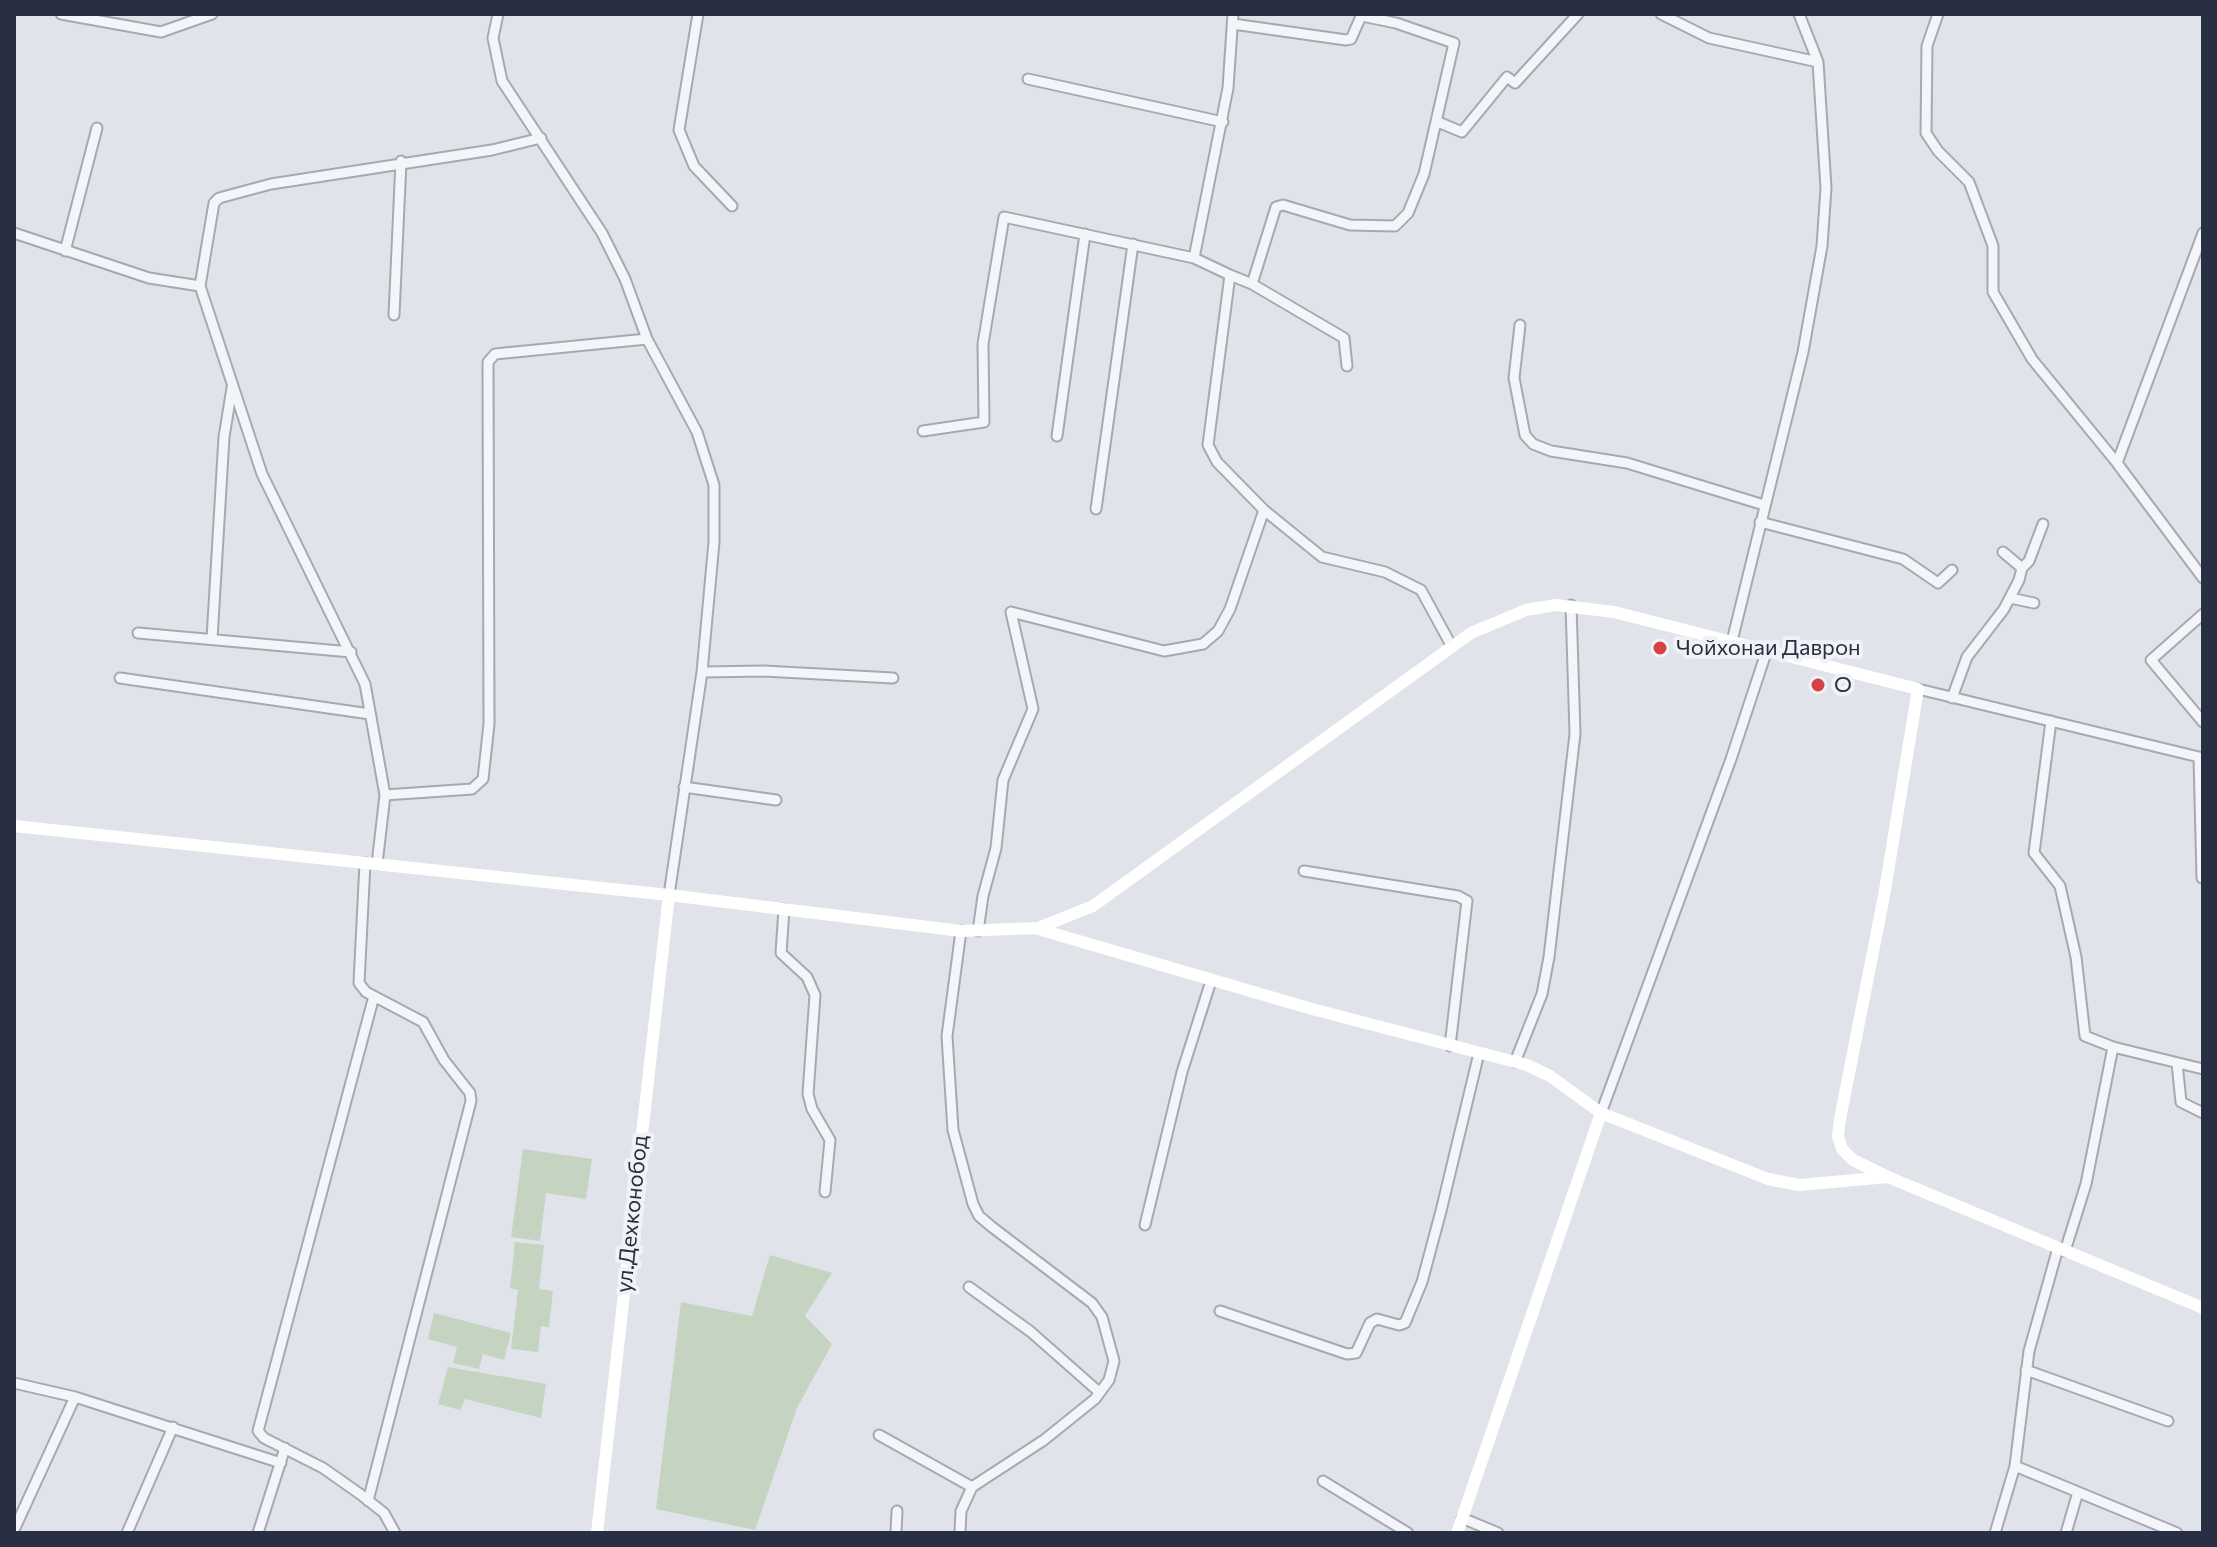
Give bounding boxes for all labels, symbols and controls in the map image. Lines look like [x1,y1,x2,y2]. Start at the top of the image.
place label: Чойхонаи Даврон [1676,635,1861,661]
marker: Чойхонаи Даврон [1651,639,1669,657]
place label: O [1834,672,1852,698]
marker: O [1809,676,1827,694]
street label: ул.Дехконобод [611,1134,653,1294]

